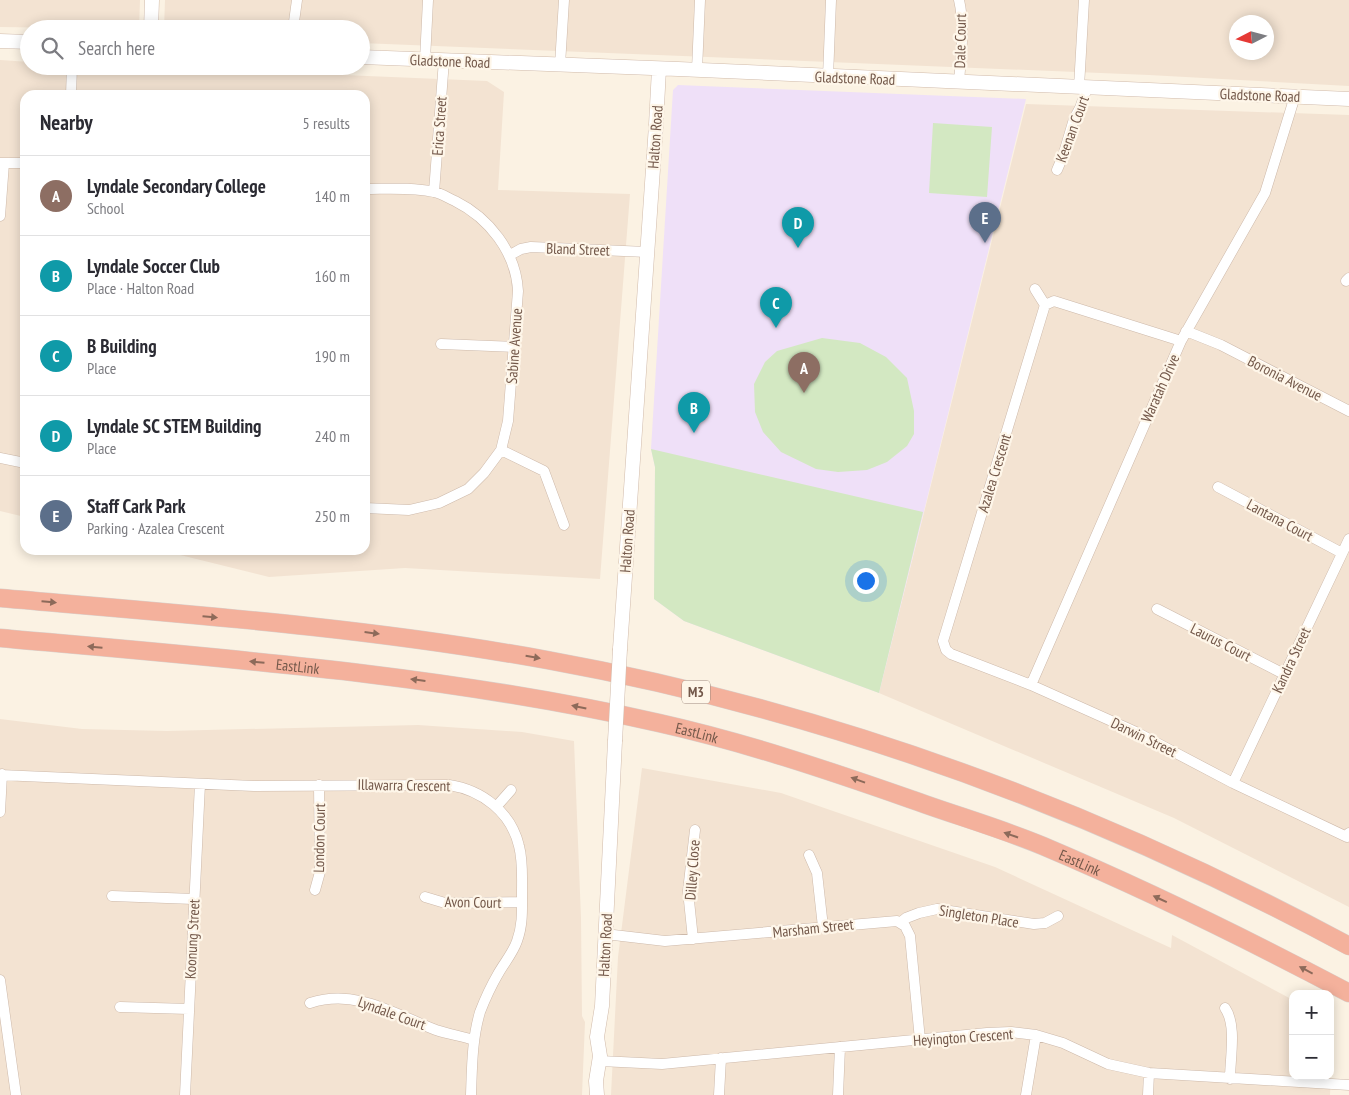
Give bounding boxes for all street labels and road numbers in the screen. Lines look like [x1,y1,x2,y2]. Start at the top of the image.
street label: Dale Court [950,13,970,69]
street label: Gladstone Road [409,50,491,72]
street label: Gladstone Road [814,67,896,89]
street label: Gladstone Road [1219,84,1301,106]
street label: Keenan Court [1051,93,1093,165]
street label: Erica Street [427,96,451,156]
street label: Halton Road [643,105,667,169]
street label: Bland Street [546,238,610,260]
street label: Sabine Avenue [502,308,526,384]
street label: Waratah Drive [1137,351,1183,425]
street label: Boronia Avenue [1245,351,1325,405]
street label: Azalea Crescent [973,431,1015,515]
street label: Lantana Court [1244,495,1316,545]
street label: Halton Road [615,509,639,573]
street label: Laurus Court [1188,619,1254,665]
street label: Kandra Street [1267,624,1315,696]
street label: EastLink [275,654,321,678]
road number: M3 [682,680,710,704]
street label: Darwin Street [1108,713,1180,761]
street label: EastLink [674,718,721,747]
street label: Illawarra Crescent [357,775,451,795]
street label: London Court [309,803,329,873]
street label: Dilley Close [680,839,704,901]
street label: EastLink [1056,845,1104,880]
street label: Avon Court [444,892,502,912]
street label: Koonung Street [180,898,204,980]
street label: Singleton Place [938,900,1020,932]
street label: Halton Road [594,913,616,977]
street label: Marsham Street [772,914,854,942]
street label: Lyndale Court [356,992,428,1034]
street label: Heyington Crescent [912,1024,1014,1050]

